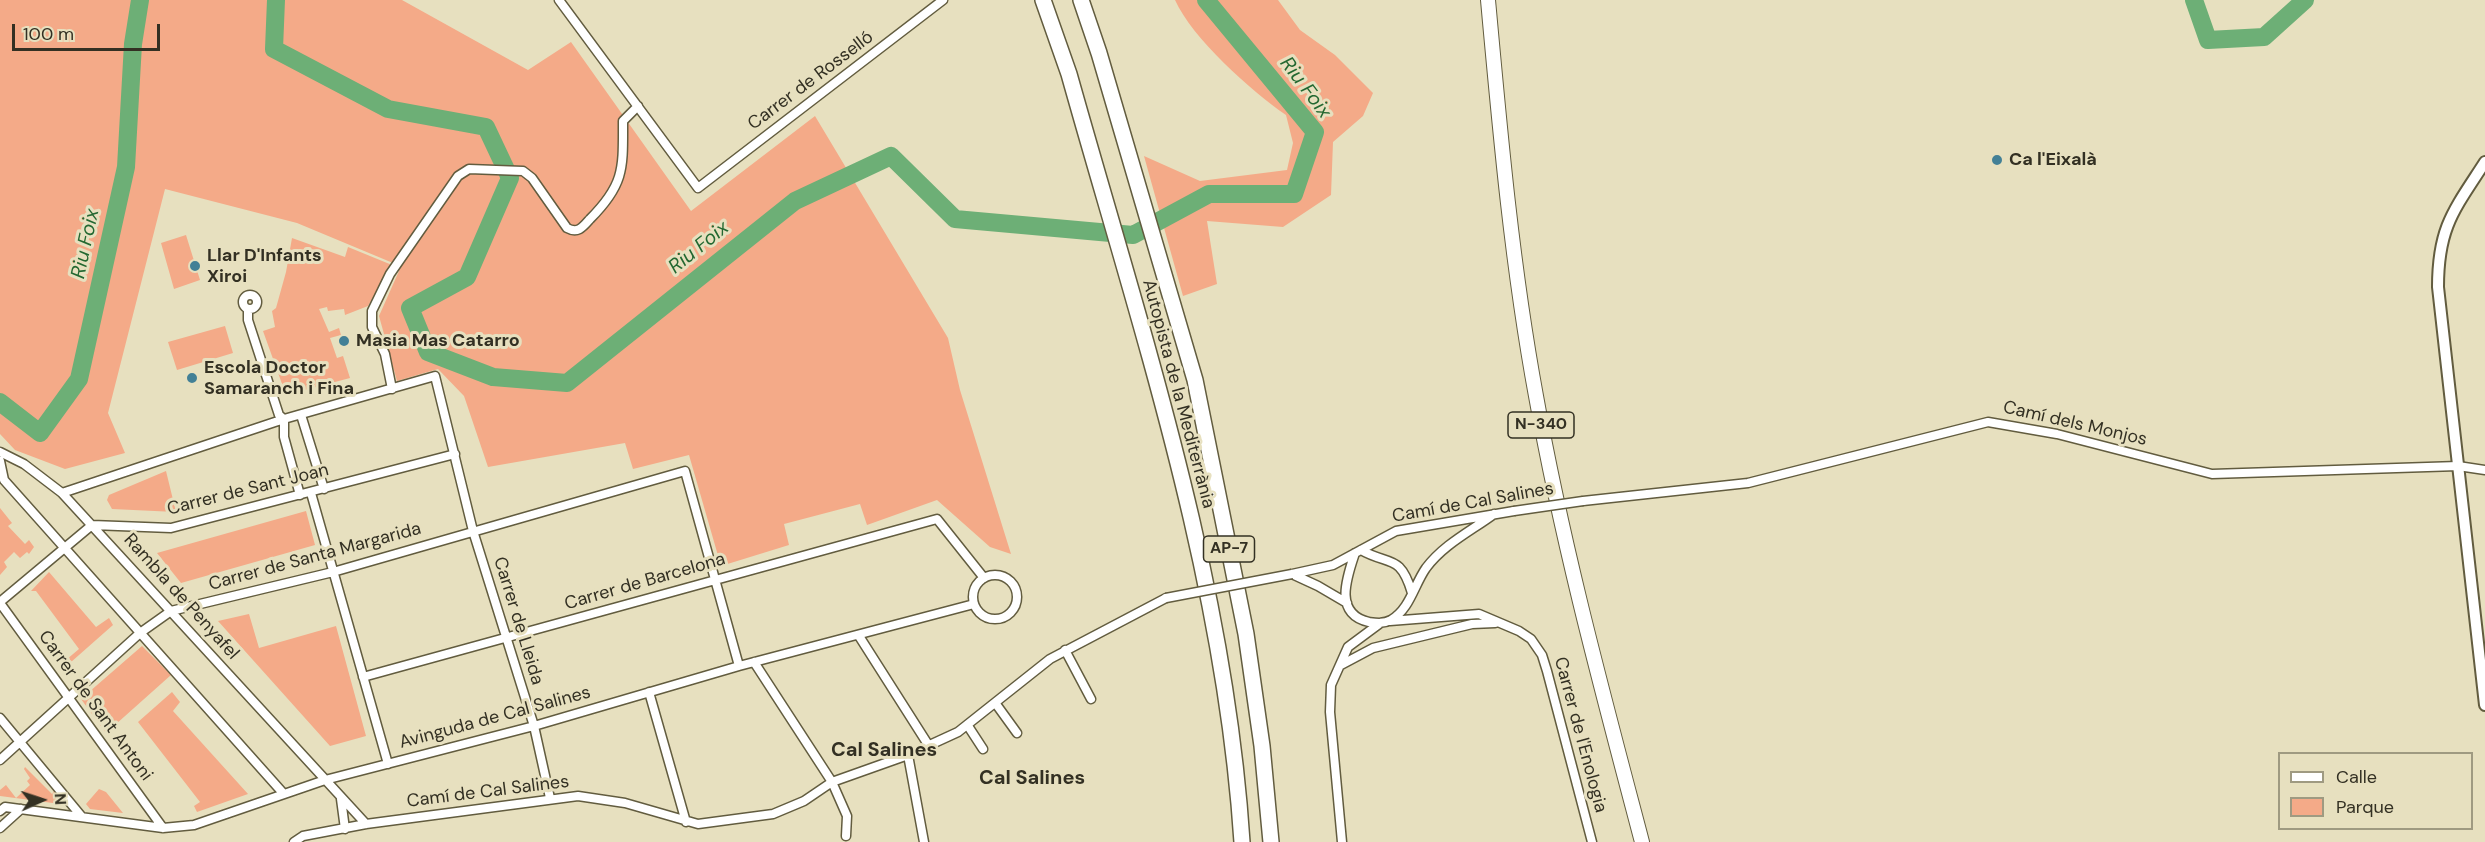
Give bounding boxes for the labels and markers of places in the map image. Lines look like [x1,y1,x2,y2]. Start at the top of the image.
place label: Ca l'Eixalà [2009,149,2097,171]
marker: Ca l'Eixalà [1990,153,2004,167]
place label: Llar D'Infants Xiroi [207,245,322,288]
marker: Llar D'Infants Xiroi [188,259,202,273]
place label: Masia Mas Catarro [356,330,520,352]
marker: Masia Mas Catarro [337,334,351,348]
place label: Escola Doctor Samaranch i Fina [204,357,354,400]
marker: Escola Doctor Samaranch i Fina [185,371,199,385]

